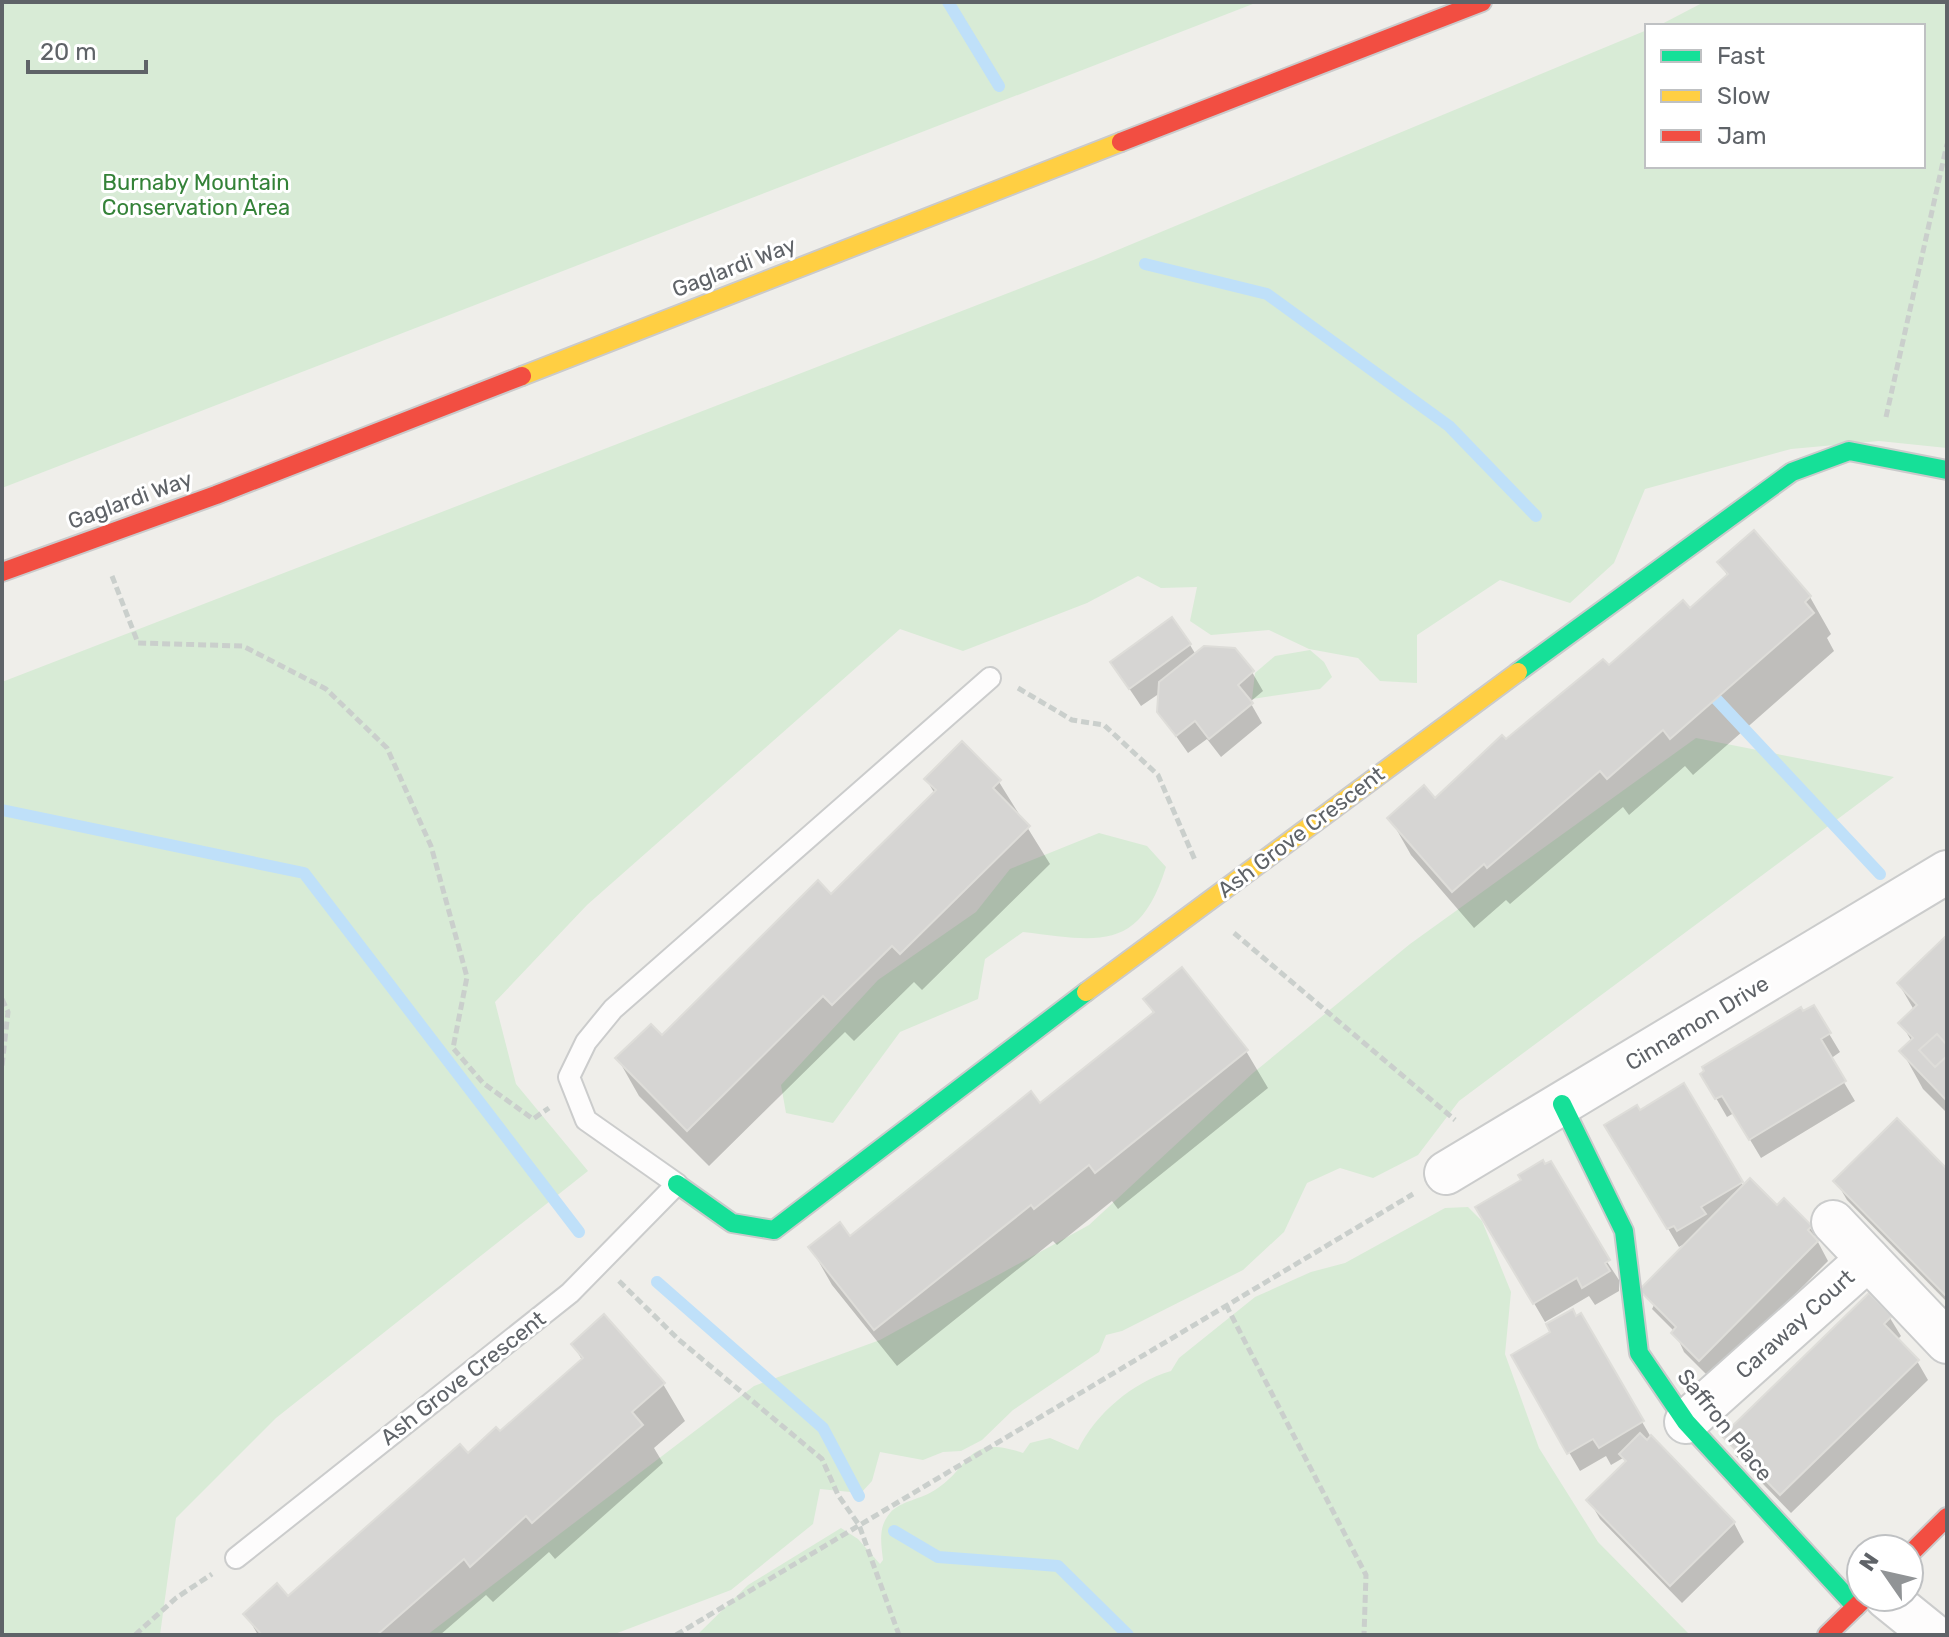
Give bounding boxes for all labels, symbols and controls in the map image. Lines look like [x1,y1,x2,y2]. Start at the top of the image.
scale bar [28,24,146,74]
legend [1645,24,1925,168]
text: 20 m [40,38,97,66]
text: Fast [1717,42,1765,70]
text: Slow [1717,82,1770,110]
text: Jam [1717,122,1767,150]
park label: Burnaby Mountain Conservation Area [102,169,290,221]
street label: Gaglardi Way [668,231,800,303]
street label: Gaglardi Way [64,465,196,535]
street label: Ash Grove Crescent [1212,760,1390,904]
street label: Cinnamon Drive [1620,970,1774,1076]
street label: Caraway Court [1730,1263,1860,1384]
street label: Ash Grove Crescent [375,1305,551,1451]
street label: Saffron Place [1672,1363,1778,1487]
north arrow [1845,1533,1925,1613]
text: N [1853,1548,1884,1576]

